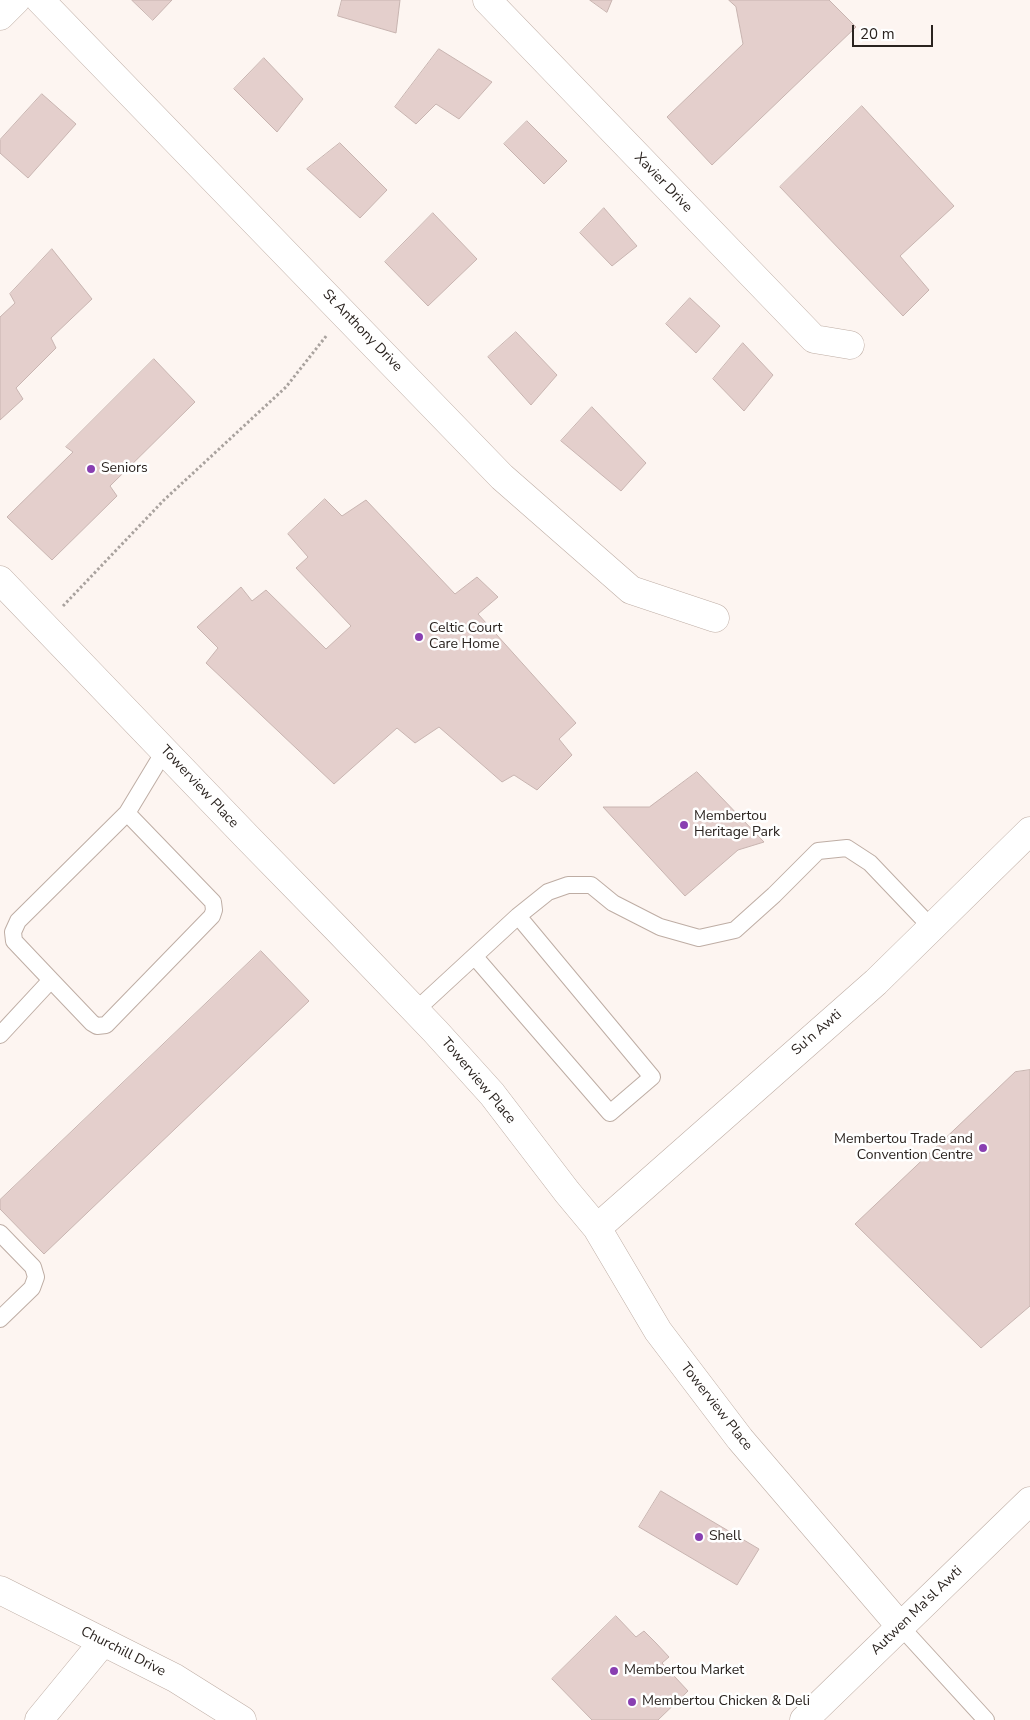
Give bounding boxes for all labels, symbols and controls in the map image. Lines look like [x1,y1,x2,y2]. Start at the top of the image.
scale bar [855,15,936,47]
text: 20 m [860,24,895,44]
street label: Xavier Drive [631,150,695,216]
street label: St Anthony Drive [319,286,405,376]
place label: Seniors [101,461,148,477]
marker: Seniors [85,463,97,475]
place label: Celtic Court Care Home [429,621,502,654]
marker: Celtic Court Care Home [413,631,425,643]
street label: Towerview Place [156,742,242,832]
place label: Membertou Heritage Park [694,809,780,842]
marker: Membertou Heritage Park [678,819,690,831]
street label: Su'n Awti [788,1007,846,1059]
street label: Towerview Place [437,1035,519,1127]
place label: Membertou Trade and Convention Centre [834,1132,973,1164]
marker: Membertou Trade and Convention Centre [977,1142,989,1154]
street label: Towerview Place [676,1360,756,1454]
place label: Shell [709,1529,741,1545]
marker: Shell [693,1531,705,1543]
street label: Autwen Ma'sl Awti [868,1563,966,1659]
street label: Churchill Drive [78,1623,168,1681]
place label: Membertou Market [624,1663,744,1679]
marker: Membertou Market [608,1665,620,1677]
place label: Membertou Chicken & Deli [642,1694,810,1710]
marker: Membertou Chicken & Deli [626,1696,638,1708]

